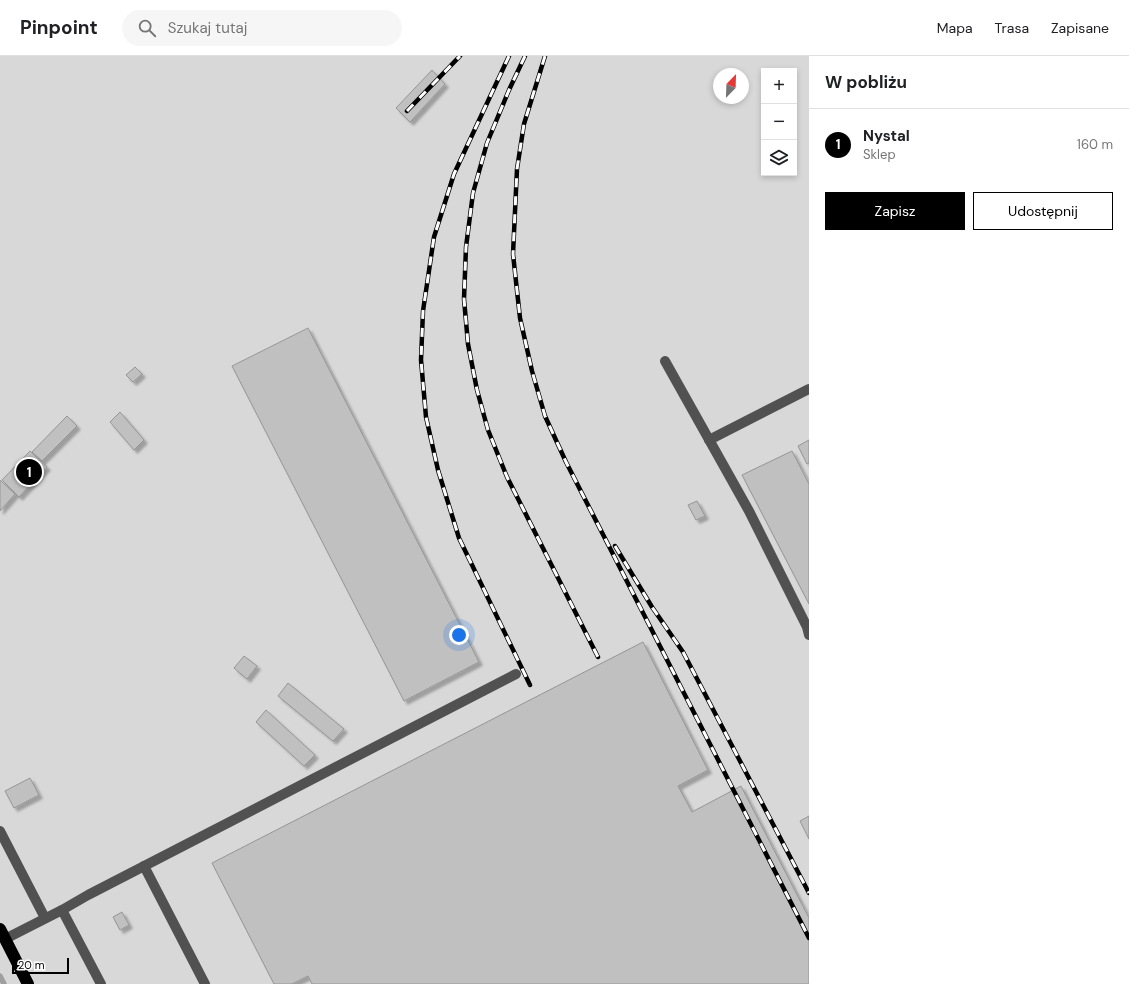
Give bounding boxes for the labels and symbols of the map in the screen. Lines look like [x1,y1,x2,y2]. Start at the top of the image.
north arrow [713,68,749,104]
pin: 1 [16,457,42,487]
your location [449,625,469,645]
scale bar [12,956,69,975]

